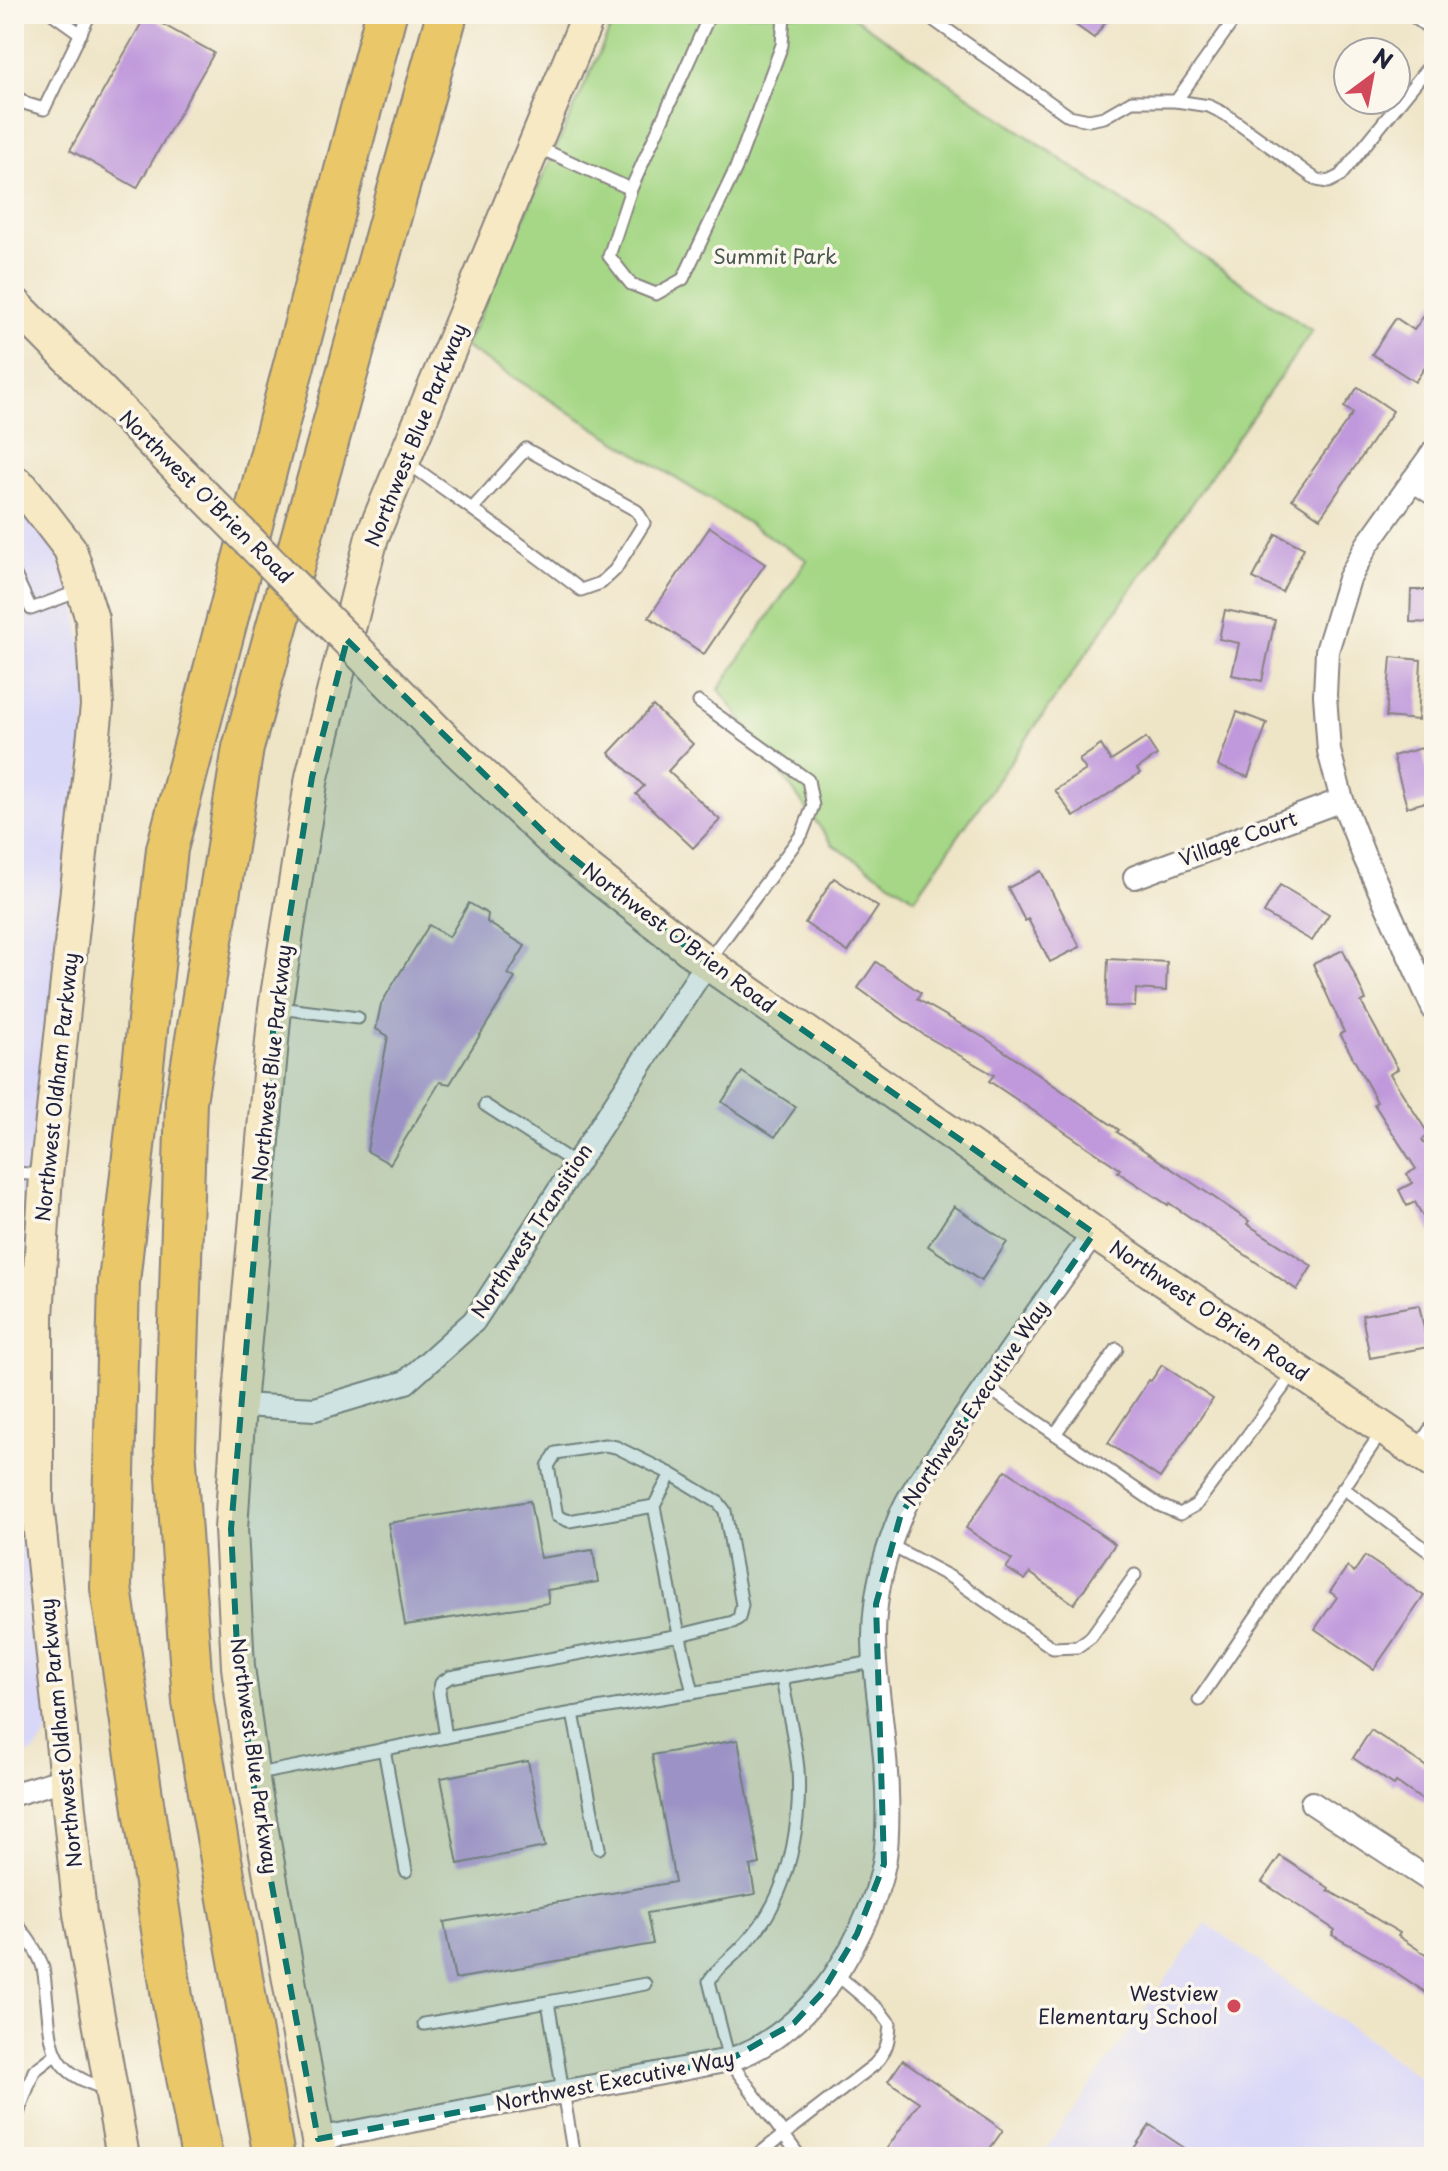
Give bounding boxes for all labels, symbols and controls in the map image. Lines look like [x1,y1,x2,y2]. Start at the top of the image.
north arrow [1332,36,1412,116]
text: N [1367,39,1400,76]
park label: Summit Park [713,241,837,271]
street label: Northwest Blue Parkway [357,318,474,551]
street label: Northwest O'Brien Road [113,403,300,590]
street label: Village Court [1174,803,1301,873]
street label: Northwest O'Brien Road [577,855,782,1020]
street label: Northwest Blue Parkway [244,943,298,1183]
street label: Northwest Oldham Parkway [27,951,85,1223]
street label: Northwest Transition [463,1137,599,1324]
street label: Northwest O'Brien Road [1104,1232,1315,1388]
street label: Northwest Executive Way [895,1293,1056,1512]
street label: Northwest Oldham Parkway [31,1597,89,1869]
street label: Northwest Blue Parkway [224,1636,286,1876]
place label: Westview Elementary School [1038,1978,1219,2031]
marker: Westview Elementary School [1225,1997,1243,2015]
street label: Northwest Executive Way [493,2042,737,2118]

